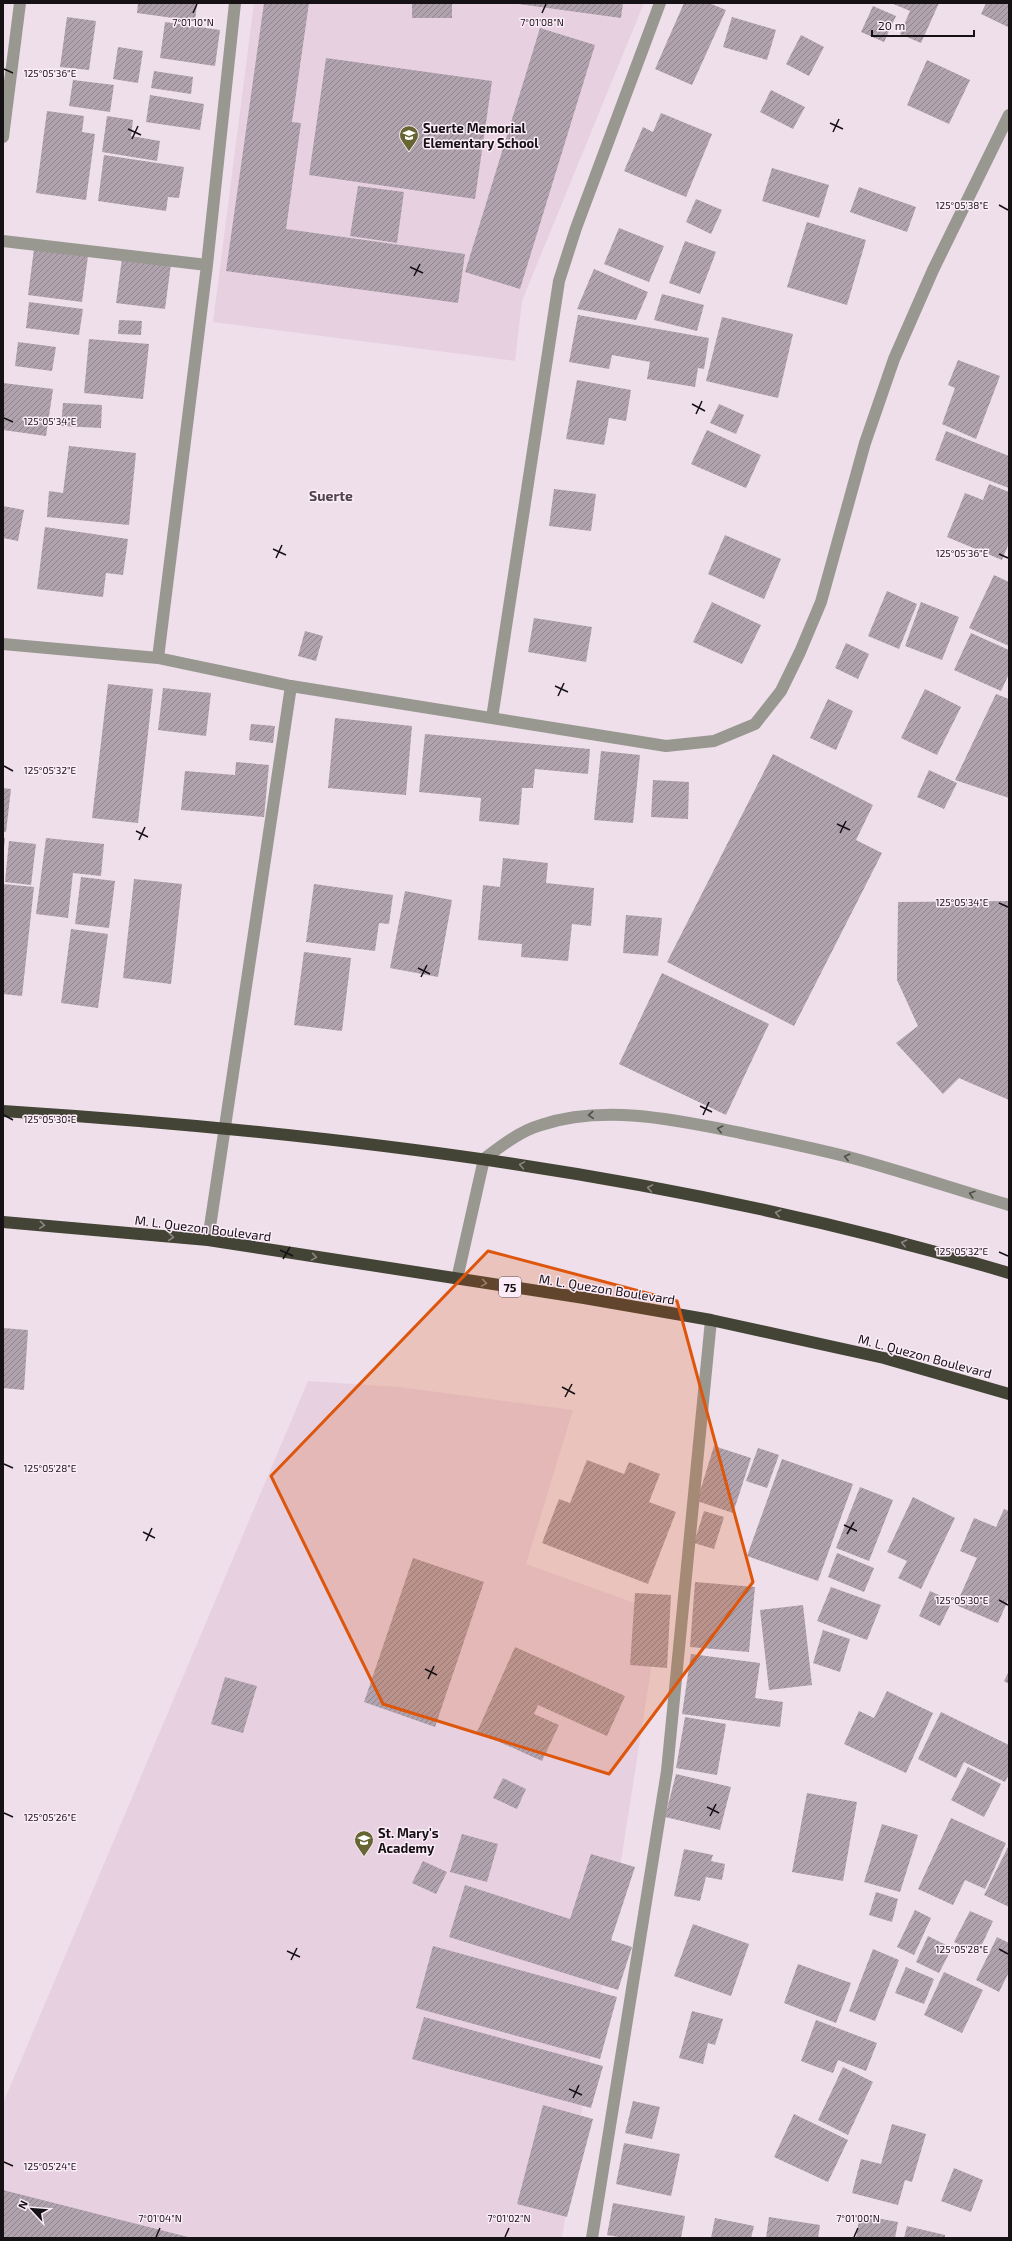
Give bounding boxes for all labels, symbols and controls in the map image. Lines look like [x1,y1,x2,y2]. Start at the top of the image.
scale bar [872,12,974,38]
text: 7°01'10"N [172,16,214,28]
text: 7°01'08"N [520,16,564,28]
text: 20 m [878,18,905,32]
text: 125°05'36"E [24,67,77,79]
place label: Suerte Memorial Elementary School [423,120,539,151]
school or university icon: Suerte Memorial Elementary School [398,124,420,152]
text: 125°05'38"E [936,199,989,211]
text: 125°05'34"E [24,415,77,427]
district label: Suerte [309,487,353,504]
text: 125°05'36"E [936,547,989,559]
text: 125°05'32"E [24,764,77,776]
text: 125°05'34"E [936,896,989,908]
one-way arrow [588,1111,594,1120]
text: 125°05'30"E [24,1113,77,1125]
one-way arrow [717,1126,723,1134]
one-way arrow [844,1154,850,1162]
one-way arrow [519,1162,525,1170]
one-way arrow [647,1184,653,1193]
one-way arrow [968,1190,975,1199]
one-way arrow [775,1210,781,1218]
street label: M. L. Quezon Boulevard [134,1212,272,1244]
one-way arrow [39,1220,45,1229]
one-way arrow [168,1232,174,1241]
one-way arrow [901,1239,908,1247]
text: 125°05'32"E [936,1245,989,1257]
one-way arrow [311,1252,317,1261]
street label: M. L. Quezon Boulevard [538,1270,676,1308]
road number: 75 [499,1277,521,1297]
one-way arrow [481,1278,487,1287]
street label: M. L. Quezon Boulevard [857,1330,993,1382]
text: 125°05'28"E [24,1462,77,1474]
text: 125°05'30"E [936,1594,989,1606]
text: 125°05'26"E [24,1811,77,1823]
place label: St. Mary's Academy [378,1825,439,1856]
school or university icon: St. Mary's Academy [353,1829,375,1857]
text: 125°05'28"E [936,1943,989,1955]
text: 125°05'24"E [24,2160,77,2172]
north arrow [12,2189,52,2229]
text: N [15,2198,30,2211]
text: 7°01'04"N [138,2212,182,2224]
text: 7°01'02"N [487,2212,531,2224]
text: 7°01'00"N [836,2212,880,2224]

